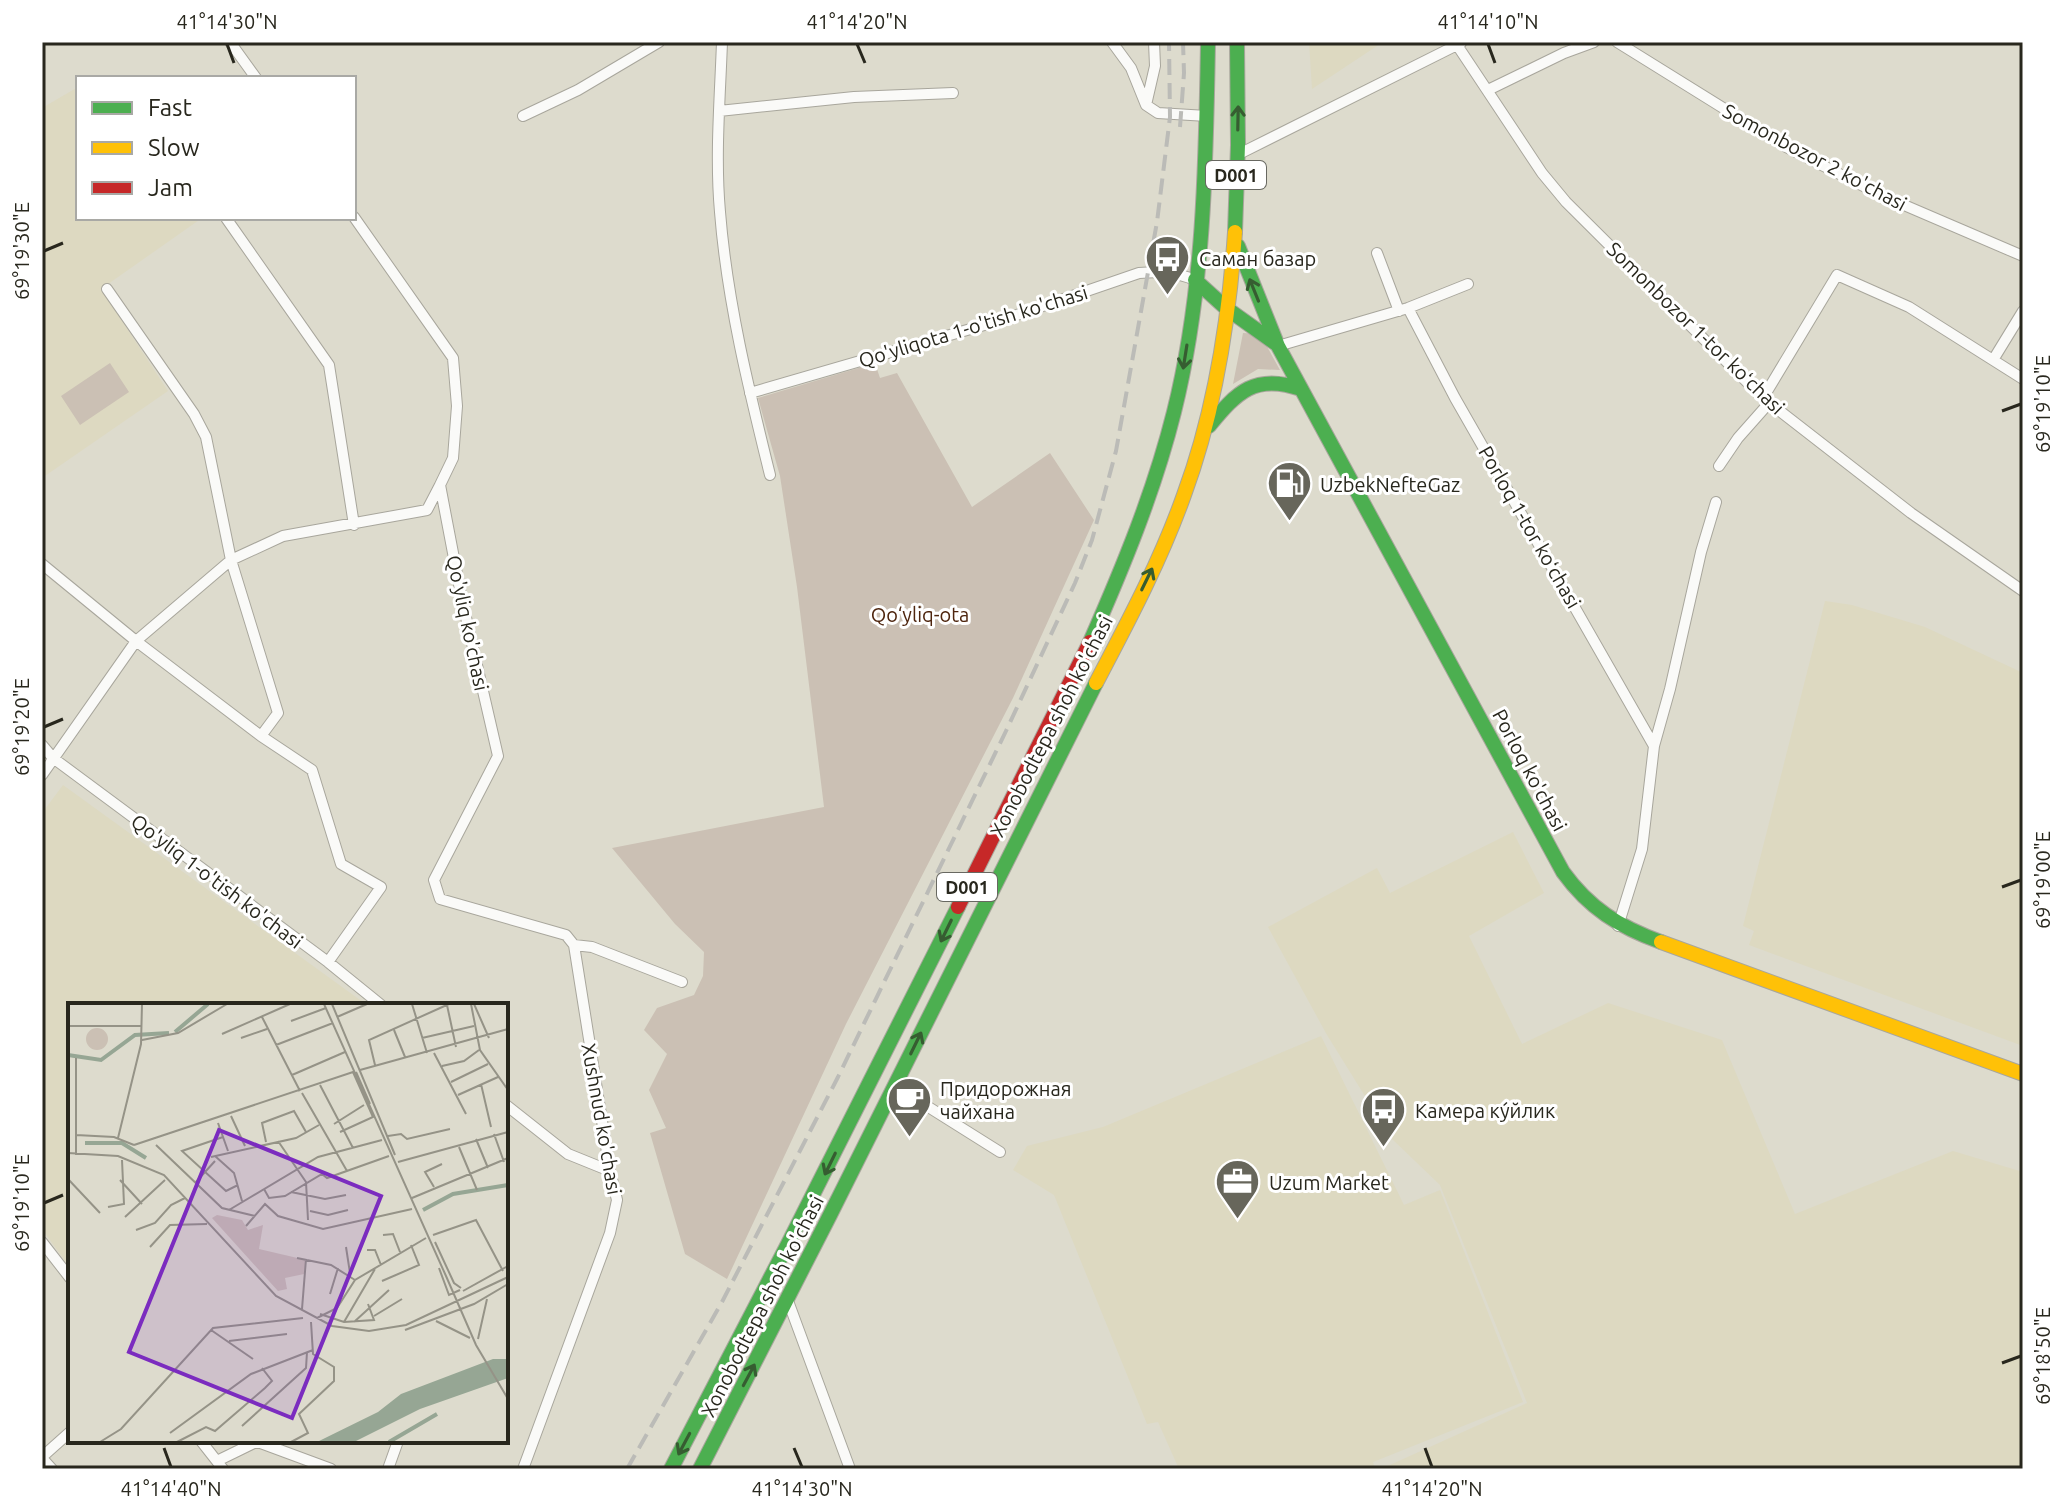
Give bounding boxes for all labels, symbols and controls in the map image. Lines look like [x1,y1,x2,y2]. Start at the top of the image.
text: 41°14'30"N [176,10,278,33]
text: 41°14'20"N [806,10,908,33]
text: 41°14'10"N [1437,10,1539,33]
legend [76,76,356,220]
text: Fast [148,94,192,121]
street label: Somonbozor 2 ko'chasi [1719,99,1911,215]
one-way arrow [1230,105,1246,132]
text: Slow [148,134,200,161]
road number: D001 [1206,161,1266,189]
text: Jam [148,174,193,201]
text: 69°19'30"E [10,202,33,300]
bus stop icon: Саман базар [1144,234,1192,297]
street label: Somonbozor 1-tor koʻchasi [1602,237,1790,419]
place label: Саман базар [1199,247,1316,270]
one-way arrow [1246,278,1260,303]
street label: Qo'yliqota 1-o'tish ko'chasi [856,280,1090,372]
one-way arrow [1177,344,1192,369]
text: 69°19'10"E [2031,355,2054,453]
street label: Porloq 1-tor koʻchasi [1474,442,1586,612]
fuel station icon: UzbekNefteGaz [1265,460,1313,523]
place label: UzbekNefteGaz [1320,473,1460,496]
street label: Qo'yliq ko'chasi [442,553,494,693]
one-way arrow [1140,567,1155,591]
park label: Qo‘yliq-ota [871,603,969,626]
street label: Xonobodtepa shoh ko'chasi [985,611,1117,841]
text: 69°19'20"E [10,678,33,776]
street label: Porloq ko'chasi [1488,705,1572,835]
street label: Qo'yliq 1-o'tish ko'chasi [127,809,307,953]
text: 69°19'00"E [2031,831,2054,929]
road number: D001 [937,873,997,901]
one-way arrow [937,918,953,942]
inset map [68,1003,508,1443]
one-way arrow [909,1031,924,1055]
street label: Xushnud ko'chasi [577,1042,627,1196]
cafe icon: Придорожная чайхана [885,1075,933,1138]
place label: Придорожная чайхана [940,1077,1071,1123]
bus stop icon: Камера ку́йлик [1360,1086,1408,1149]
place label: Камера ку́йлик [1415,1099,1555,1122]
one-way arrow [821,1151,837,1175]
text: 69°19'10"E [10,1154,33,1252]
office icon: Uzum Market [1214,1158,1262,1221]
place label: Uzum Market [1269,1171,1389,1194]
street label: Xonobodtepa shoh ko'chasi [696,1191,828,1421]
text: 69°18'50"E [2031,1307,2054,1405]
one-way arrow [742,1364,758,1388]
one-way arrow [676,1432,692,1455]
text: 41°14'40"N [120,1477,222,1500]
text: 41°14'30"N [751,1477,853,1500]
text: 41°14'20"N [1381,1477,1483,1500]

